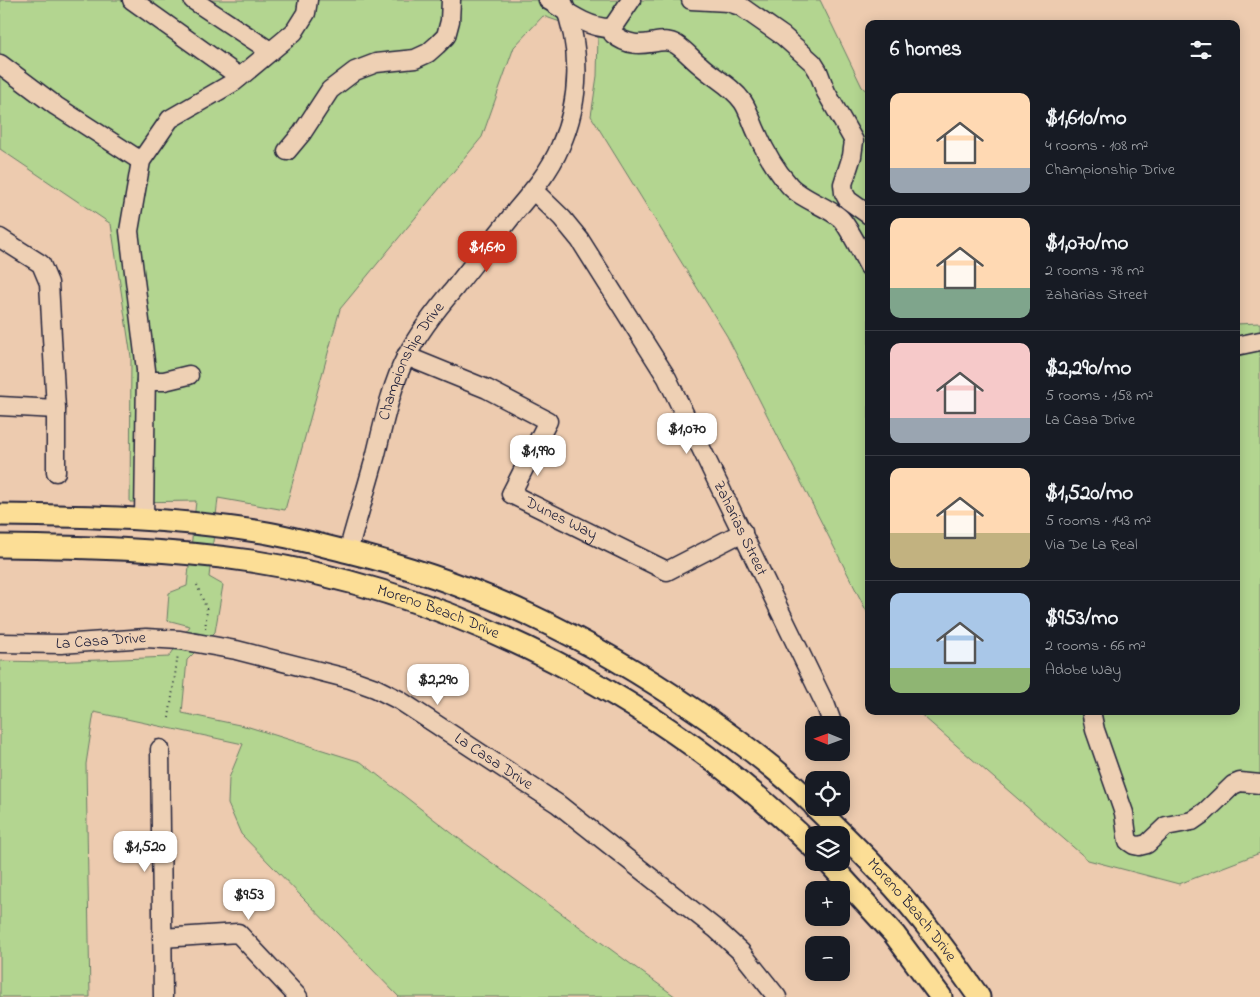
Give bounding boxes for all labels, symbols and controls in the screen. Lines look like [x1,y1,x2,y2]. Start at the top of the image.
text: 6 homes [890,35,962,65]
icon: filters [1187,36,1215,64]
text: $1,610/mo [1045,104,1127,134]
icon: home [930,113,990,173]
text: 4 rooms · 108 m² [1045,134,1148,158]
text: Championship Drive [1045,158,1175,182]
text: $1,070/mo [1045,229,1129,259]
pin: $1,610 [446,230,528,273]
text: $1,610 [469,235,505,259]
icon: home [930,238,990,298]
text: 2 rooms · 78 m² [1045,259,1144,283]
text: Zaharias Street [1045,283,1148,307]
street label: Championship Drive [373,296,451,423]
text: $2,290/mo [1045,354,1131,384]
icon: home [930,363,990,423]
text: 5 rooms · 158 m² [1045,384,1153,408]
text: La Casa Drive [1045,408,1135,432]
pin: $1,070 [646,412,728,455]
text: $1,070 [668,417,706,441]
pin: $1,990 [497,434,579,477]
text: $1,990 [521,439,555,463]
street label: Zaharias Street [707,477,773,581]
text: $1,520/mo [1045,479,1133,509]
icon: home [930,488,990,548]
street label: Dunes Way [520,490,601,547]
text: 5 rooms · 143 m² [1045,509,1151,533]
text: Via De La Real [1045,533,1138,557]
street label: Moreno Beach Drive [374,578,504,646]
text: $953/mo [1045,604,1118,634]
icon: home [930,613,990,673]
street label: La Casa Drive [56,626,148,656]
text: 2 rooms · 66 m² [1045,634,1146,658]
text: Adobe Way [1045,658,1121,682]
pin: $2,290 [397,664,479,706]
text: $2,290 [418,668,458,692]
north arrow [805,716,850,761]
map controls [805,716,850,981]
street label: La Casa Drive [449,727,538,797]
button: locate [805,771,850,816]
button: layers [805,826,850,871]
pin: $1,520 [104,830,186,873]
text: $1,520 [124,835,166,859]
street label: Moreno Beach Drive [861,853,963,968]
pin: $953 [219,878,279,921]
button: + [805,881,850,926]
text: $953 [234,883,264,907]
button: − [805,936,850,981]

